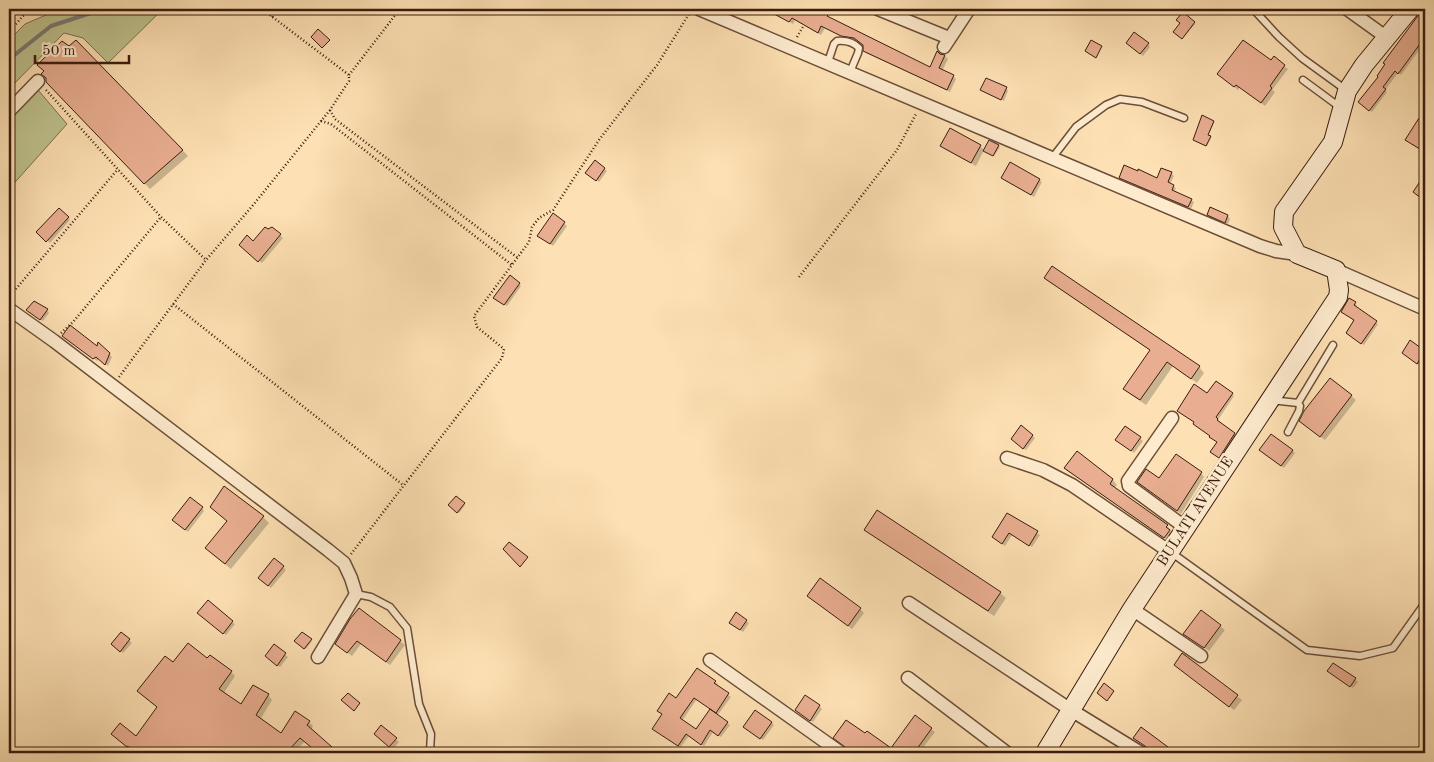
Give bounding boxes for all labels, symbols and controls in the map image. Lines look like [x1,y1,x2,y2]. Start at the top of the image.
scale bar [35,32,129,64]
text: 50 m [42,44,76,59]
street label: BULATI AVENUE [1155,455,1237,569]

